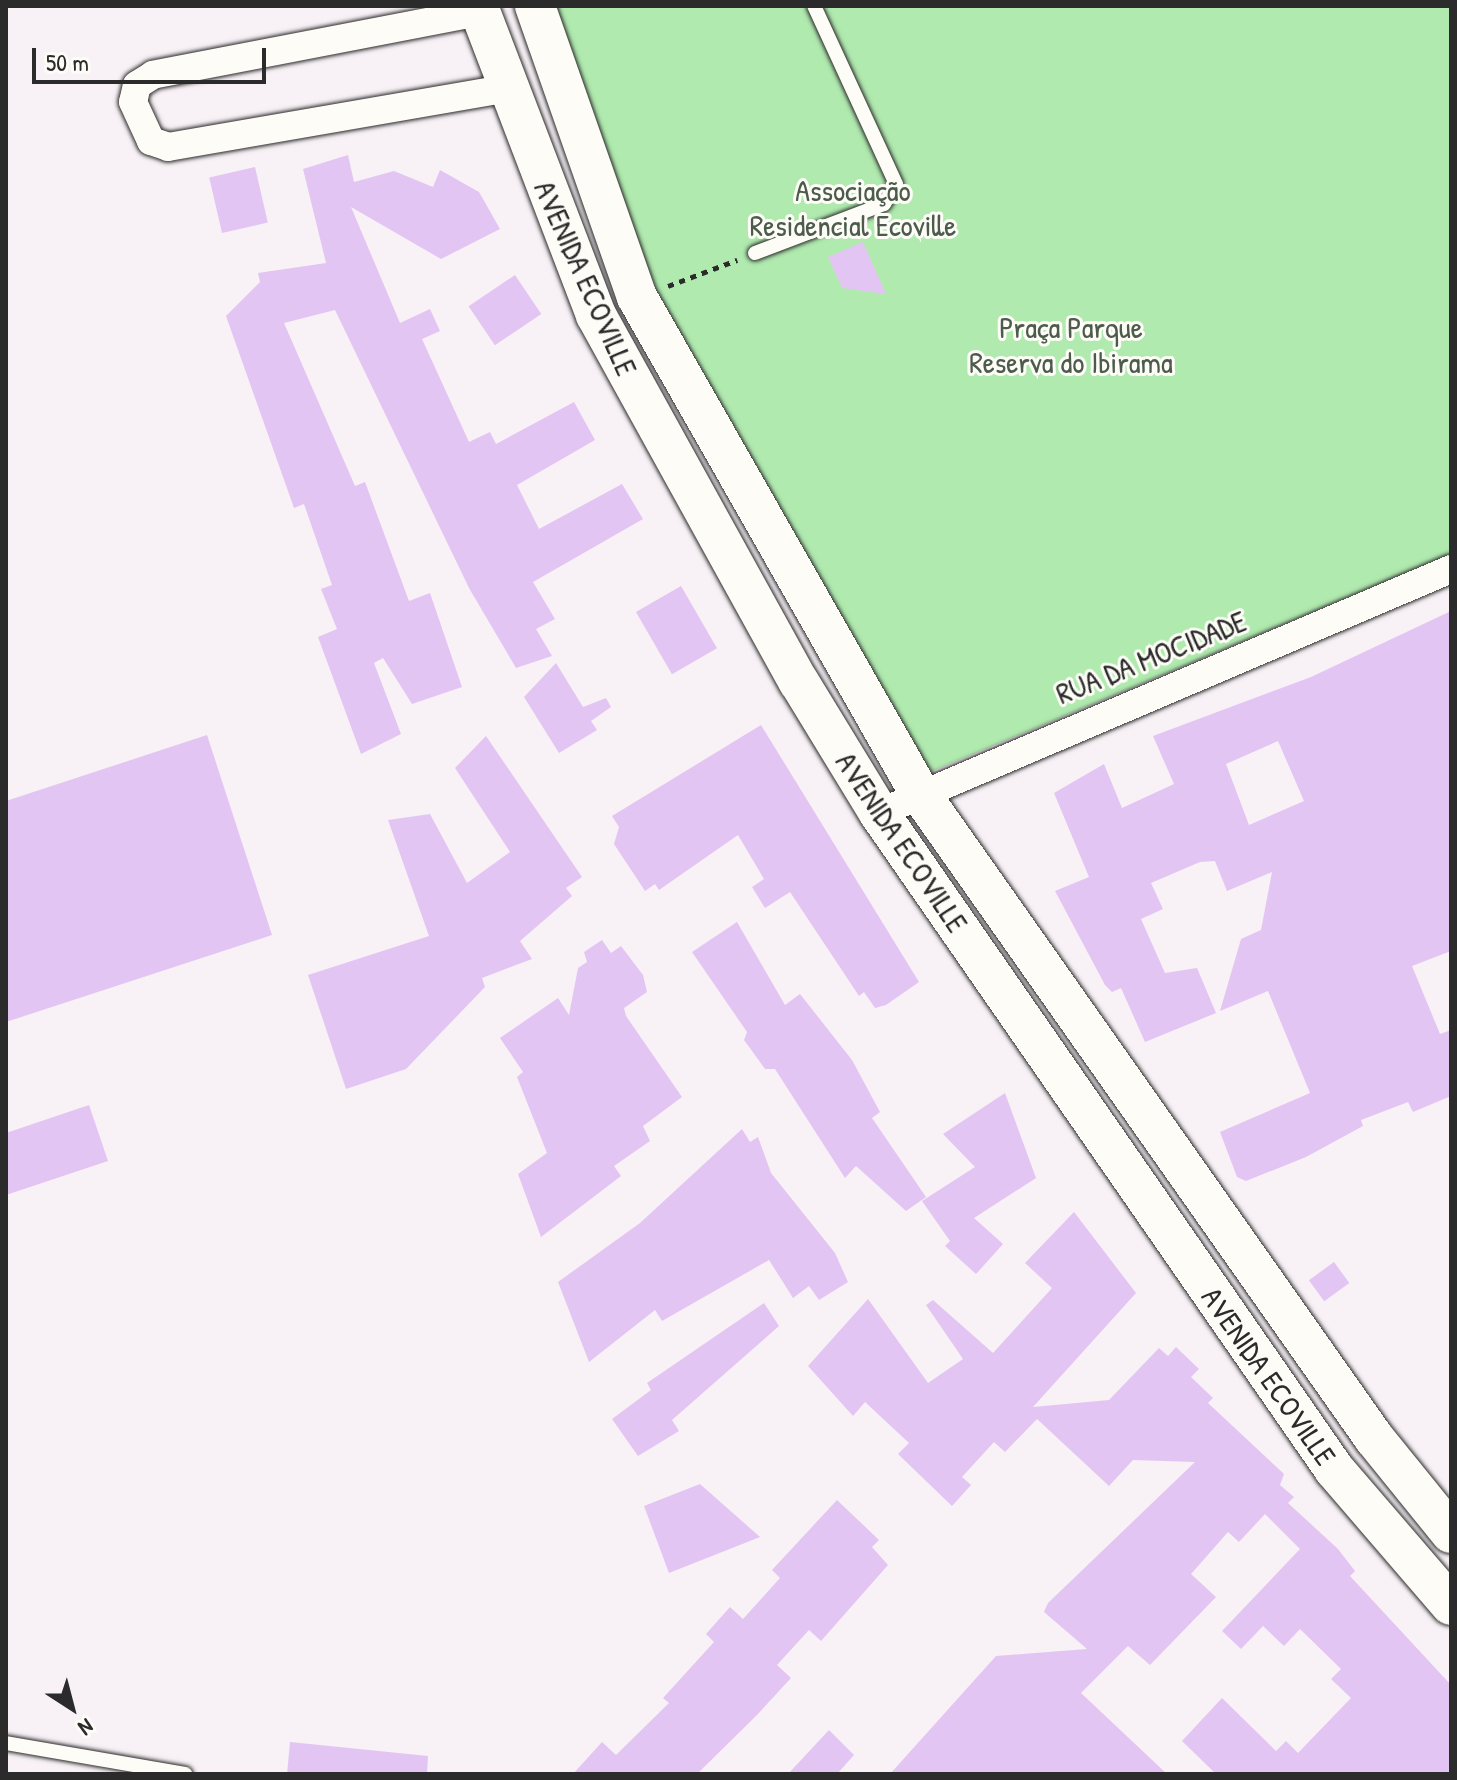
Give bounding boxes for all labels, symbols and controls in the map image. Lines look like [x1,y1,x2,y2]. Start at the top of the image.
scale bar [36,32,270,82]
text: 50 m [46,46,89,78]
park label: Associação Residencial Ecoville [750,172,956,242]
street label: AVENIDA ECOVILLE [527,175,645,381]
park label: Praça Parque Reserva do Ibirama [969,309,1173,380]
street label: RUA DA MOCIDADE [1051,602,1251,712]
street label: AVENIDA ECOVILLE [829,745,975,939]
street label: AVENIDA ECOVILLE [1194,1280,1344,1472]
north arrow [32,1668,112,1748]
text: N [73,1712,100,1743]

